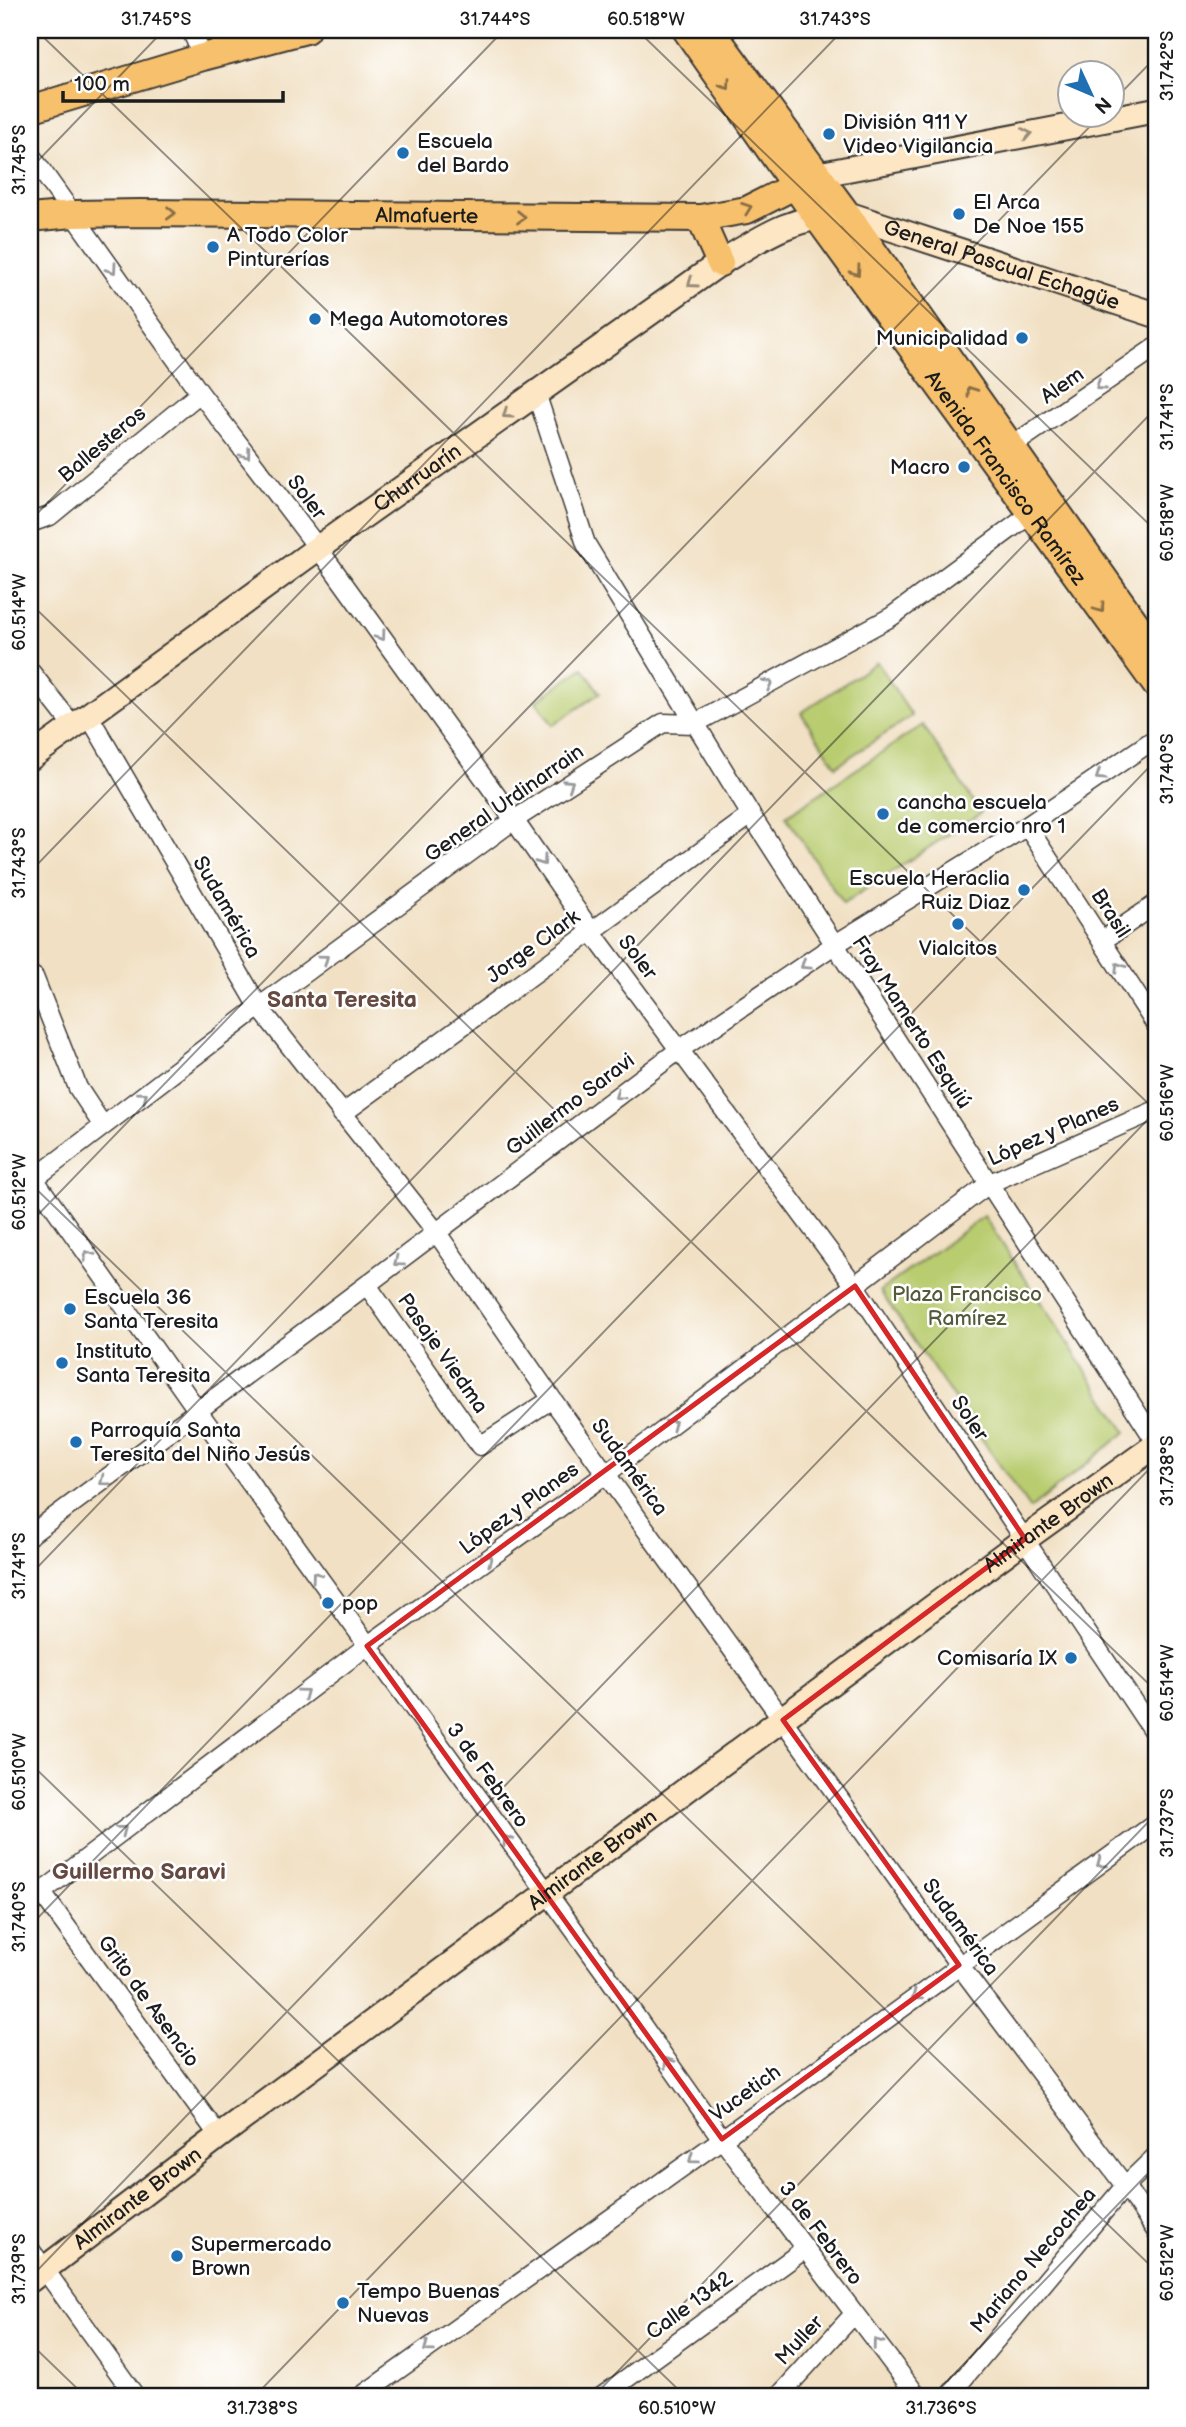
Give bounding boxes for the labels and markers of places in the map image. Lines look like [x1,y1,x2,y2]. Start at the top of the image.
place label: División 911 Y Video Vigilancia [843,110,994,159]
marker: División 911 Y Video Vigilancia [821,126,837,142]
place label: Escuela del Bardo [417,129,509,178]
marker: Escuela del Bardo [395,145,411,161]
place label: El Arca De Noe 155 [973,190,1084,239]
marker: El Arca De Noe 155 [951,206,967,222]
place label: A Todo Color Pinturerías [227,223,348,272]
marker: A Todo Color Pinturerías [205,239,221,255]
place label: Mega Automotores [329,307,508,332]
marker: Mega Automotores [307,311,323,327]
place label: Municipalidad [876,326,1008,351]
marker: Municipalidad [1014,330,1030,346]
place label: Macro [890,455,950,480]
marker: Macro [956,459,972,475]
place label: cancha escuela de comercio nro 1 [897,790,1066,839]
marker: cancha escuela de comercio nro 1 [875,806,891,822]
place label: Escuela Heraclia Ruiz Diaz [849,866,1011,915]
marker: Escuela Heraclia Ruiz Diaz [1016,882,1032,898]
marker: Vialcitos [950,916,966,932]
place label: Vialcitos [919,936,997,961]
place label: Escuela 36 Santa Teresita [84,1285,219,1334]
marker: Escuela 36 Santa Teresita [62,1301,78,1317]
place label: Instituto Santa Teresita [76,1339,211,1388]
marker: Instituto Santa Teresita [54,1355,70,1371]
place label: Parroquía Santa Teresita del Niño Jesús [90,1418,310,1467]
marker: Parroquía Santa Teresita del Niño Jesús [68,1434,84,1450]
place label: pop [342,1591,378,1616]
marker: pop [320,1595,336,1611]
place label: Comisaría IX [937,1646,1057,1671]
marker: Comisaría IX [1063,1650,1079,1666]
place label: Supermercado Brown [191,2232,332,2281]
marker: Supermercado Brown [169,2248,185,2264]
place label: Tempo Buenas Nuevas [357,2279,500,2328]
marker: Tempo Buenas Nuevas [335,2295,351,2311]

